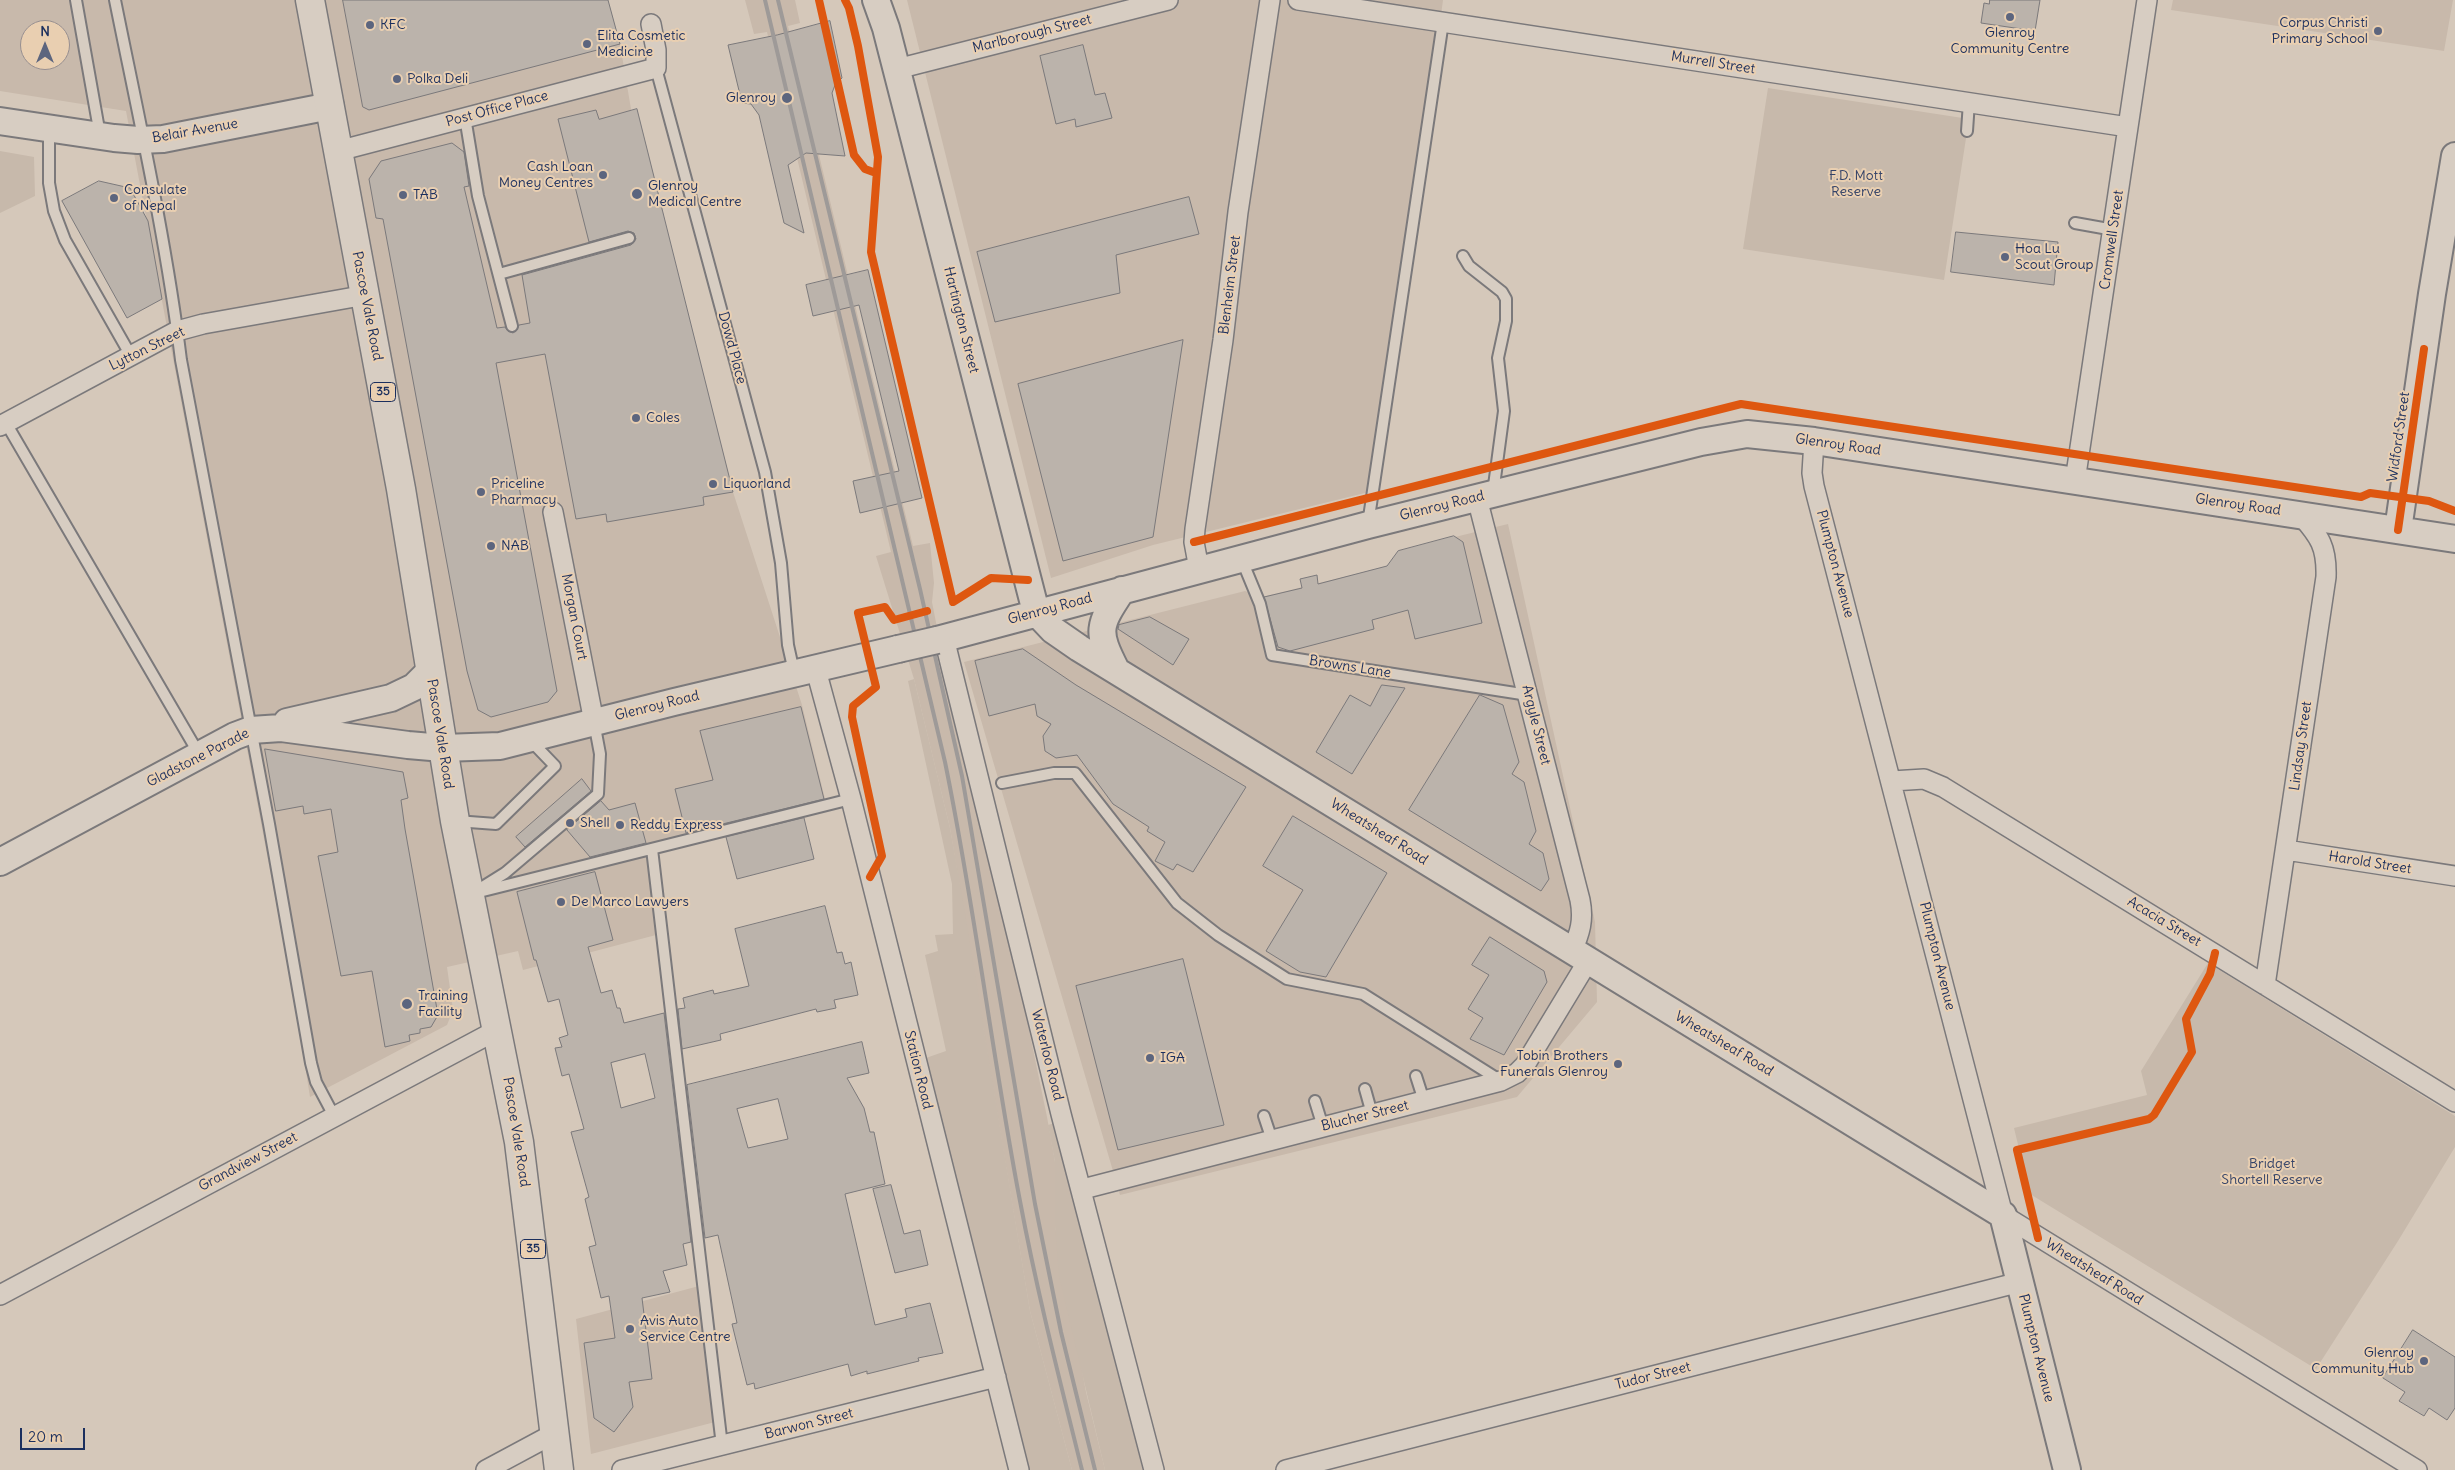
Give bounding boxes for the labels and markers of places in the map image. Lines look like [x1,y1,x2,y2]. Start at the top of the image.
marker: Glenroy Community Centre [2004,11,2016,23]
place label: Corpus Christi Primary School [2272,15,2368,48]
place label: KFC [380,17,406,33]
marker: KFC [364,19,376,31]
place label: Glenroy Community Centre [1951,25,2069,58]
marker: Corpus Christi Primary School [2372,25,2384,37]
place label: Elita Cosmetic Medicine [597,28,686,60]
marker: Elita Cosmetic Medicine [581,38,593,50]
place label: Polka Deli [407,71,468,87]
marker: Polka Deli [391,73,403,85]
place label: Glenroy [726,90,776,106]
marker: Glenroy [780,91,794,105]
place label: Cash Loan Money Centres [499,159,593,192]
marker: Cash Loan Money Centres [597,169,609,181]
place label: Glenroy Medical Centre [648,178,742,210]
place label: Consulate of Nepal [124,182,187,214]
place label: TAB [413,187,438,203]
marker: Glenroy Medical Centre [630,187,644,201]
marker: TAB [397,189,409,201]
marker: Consulate of Nepal [108,192,120,204]
place label: Hoa Lu Scout Group [2015,241,2094,274]
marker: Hoa Lu Scout Group [1999,251,2011,263]
place label: Coles [646,410,680,426]
marker: Coles [630,412,642,424]
place label: Priceline Pharmacy [491,476,556,508]
place label: Liquorland [723,476,791,492]
marker: Liquorland [707,478,719,490]
marker: Priceline Pharmacy [475,486,487,498]
place label: NAB [501,538,529,554]
marker: NAB [485,540,497,552]
place label: Shell [580,815,610,831]
marker: Shell [564,817,576,829]
place label: Reddy Express [630,817,722,833]
marker: Reddy Express [614,819,626,831]
place label: De Marco Lawyers [571,894,689,910]
marker: De Marco Lawyers [555,896,567,908]
place label: Training Facility [418,988,468,1020]
marker: Training Facility [400,997,414,1011]
place label: Tobin Brothers Funerals Glenroy [1500,1048,1608,1080]
place label: IGA [1160,1050,1185,1066]
marker: IGA [1144,1052,1156,1064]
marker: Tobin Brothers Funerals Glenroy [1612,1058,1624,1070]
place label: Avis Auto Service Centre [640,1313,731,1345]
marker: Avis Auto Service Centre [624,1323,636,1335]
place label: Glenroy Community Hub [2311,1345,2414,1378]
marker: Glenroy Community Hub [2418,1355,2430,1367]

